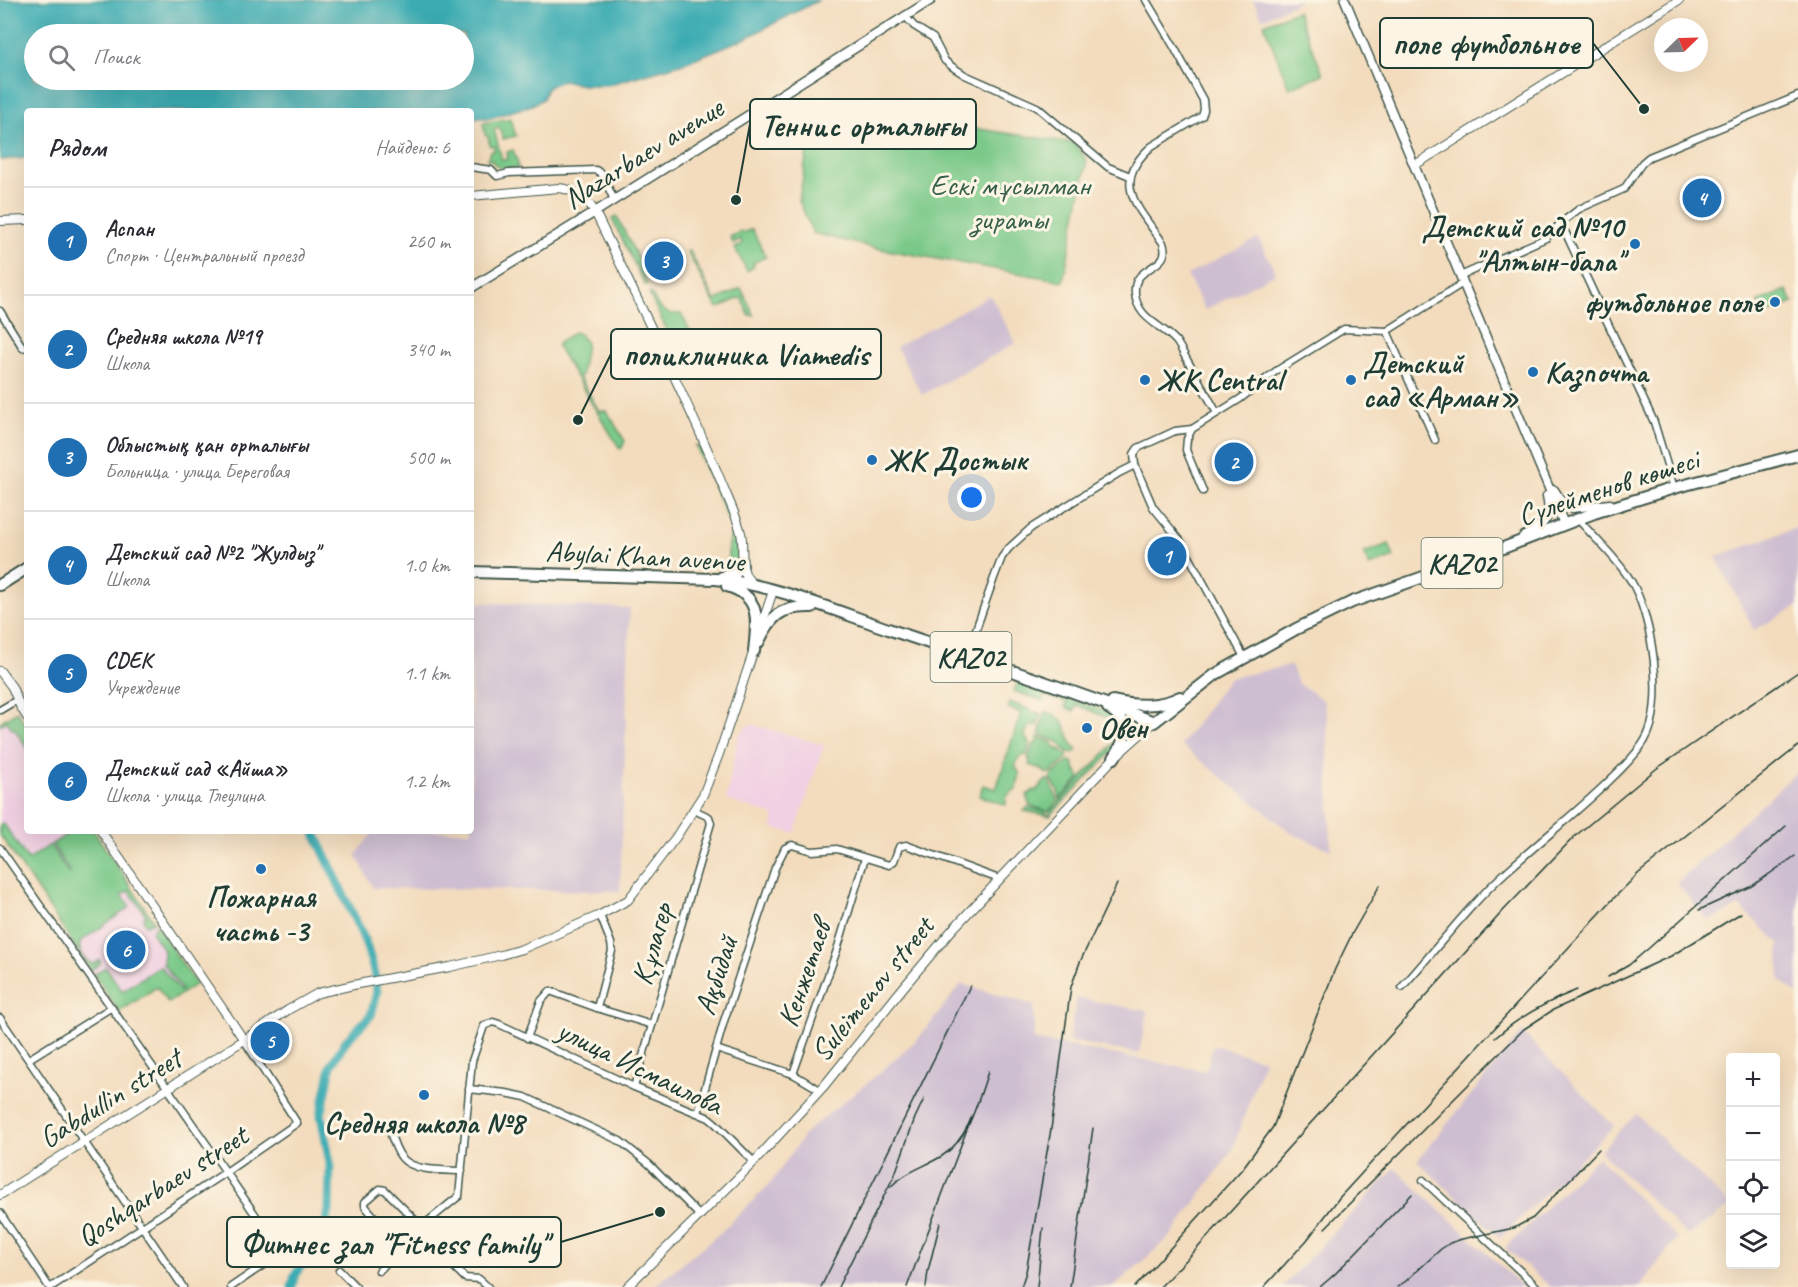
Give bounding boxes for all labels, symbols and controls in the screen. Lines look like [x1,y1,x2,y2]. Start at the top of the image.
callout: поле футбольное [1380,18,1593,68]
north arrow [1654,18,1708,72]
text: поле футбольное [1392,23,1582,64]
search box [24,24,474,90]
icon: search [45,41,78,74]
text: Поиск [93,43,139,71]
street label: Nazarbaev avenue [556,88,732,217]
callout: Теннис орталығы [750,99,976,149]
text: Теннис орталығы [761,105,968,146]
text: Рядом [48,131,106,164]
text: Найдено: 6 [375,135,450,160]
park label: Ескі мұсылман зираты [930,166,1093,238]
pin: 4 [1682,176,1722,220]
place label: Детский сад №10 "Алтын-бала" [1422,208,1630,280]
text: Аспан [105,215,154,243]
text: 1 [63,229,72,254]
text: 260 m [407,229,450,254]
marker: Детский сад №10 "Алтын-бала" [1628,237,1642,251]
pin: 3 [644,238,684,284]
text: Спорт · Центральный проезд [105,243,303,268]
place label: футбольное поле [1584,283,1765,321]
marker: футбольное поле [1768,295,1782,309]
text: Средняя школа №19 [105,323,261,351]
callout: поликлиника Viamedis [611,329,881,379]
text: поликлиника Viamedis [623,334,872,375]
text: 2 [63,337,72,362]
text: 340 m [407,337,450,362]
place label: Детский сад «Арман» [1363,344,1520,416]
text: Школа [105,351,149,376]
place label: Казпочта [1545,353,1650,392]
place label: ЖК Central [1157,361,1288,399]
marker: Казпочта [1526,365,1540,379]
marker: ЖК Central [1138,373,1152,387]
marker: Детский сад «Арман» [1344,373,1358,387]
text: Облыстық қан орталығы [105,431,308,459]
street label: Сүлейменов көшесі [1513,439,1707,534]
pin: 2 [1214,440,1254,484]
place label: ЖК Достык [884,441,1030,479]
text: 3 [63,445,72,470]
text: 500 m [407,445,450,470]
marker: ЖК Достык [865,453,879,467]
text: Больница · улица Береговая [105,459,289,484]
your location [957,483,986,512]
street label: Abylai Khan avenue [545,532,747,580]
pin: 1 [1148,534,1186,578]
road number: KАZ02 [1422,538,1502,588]
text: Детский сад №2 "Жулдыз" [105,539,319,567]
text: 4 [63,553,72,578]
text: 1.0 km [404,553,450,578]
text: Школа [105,567,149,592]
road number: KАZ02 [930,632,1012,682]
text: CDEK [105,647,151,675]
text: 5 [63,661,72,686]
text: 1.1 km [404,661,450,686]
text: Учреждение [105,675,179,700]
place label: Овен [1099,709,1149,747]
marker: Овен [1080,721,1094,735]
text: Детский сад «Айша» [105,755,288,783]
text: 6 [63,769,72,794]
text: 1.2 km [404,769,450,794]
text: Школа · улица Тлеулина [105,783,264,808]
marker: Пожарная часть -3 [254,862,268,876]
place label: Пожарная часть -3 [206,878,318,950]
street label: Құлагер [622,897,682,989]
street label: Suleimenov street [802,906,944,1069]
street label: Кенжетаев [768,910,842,1032]
pin: 6 [106,928,146,972]
street label: Ақбидай [685,929,747,1019]
street label: улица Исмаилова [549,1010,731,1124]
pin: 5 [250,1018,290,1064]
street label: Gabdullin street [32,1037,192,1157]
map controls [1726,1053,1780,1269]
button: + [1726,1053,1780,1107]
marker: Средняя школа №8 [417,1088,431,1102]
place label: Средняя школа №8 [324,1104,528,1142]
button: − [1726,1107,1780,1161]
street label: Qoshqarbaev street [69,1115,257,1255]
button: locate [1726,1161,1780,1215]
button: layers [1726,1215,1780,1269]
callout: Фитнес зал "Fitness family" [227,1217,561,1267]
text: Фитнес зал "Fitness family" [241,1223,555,1265]

